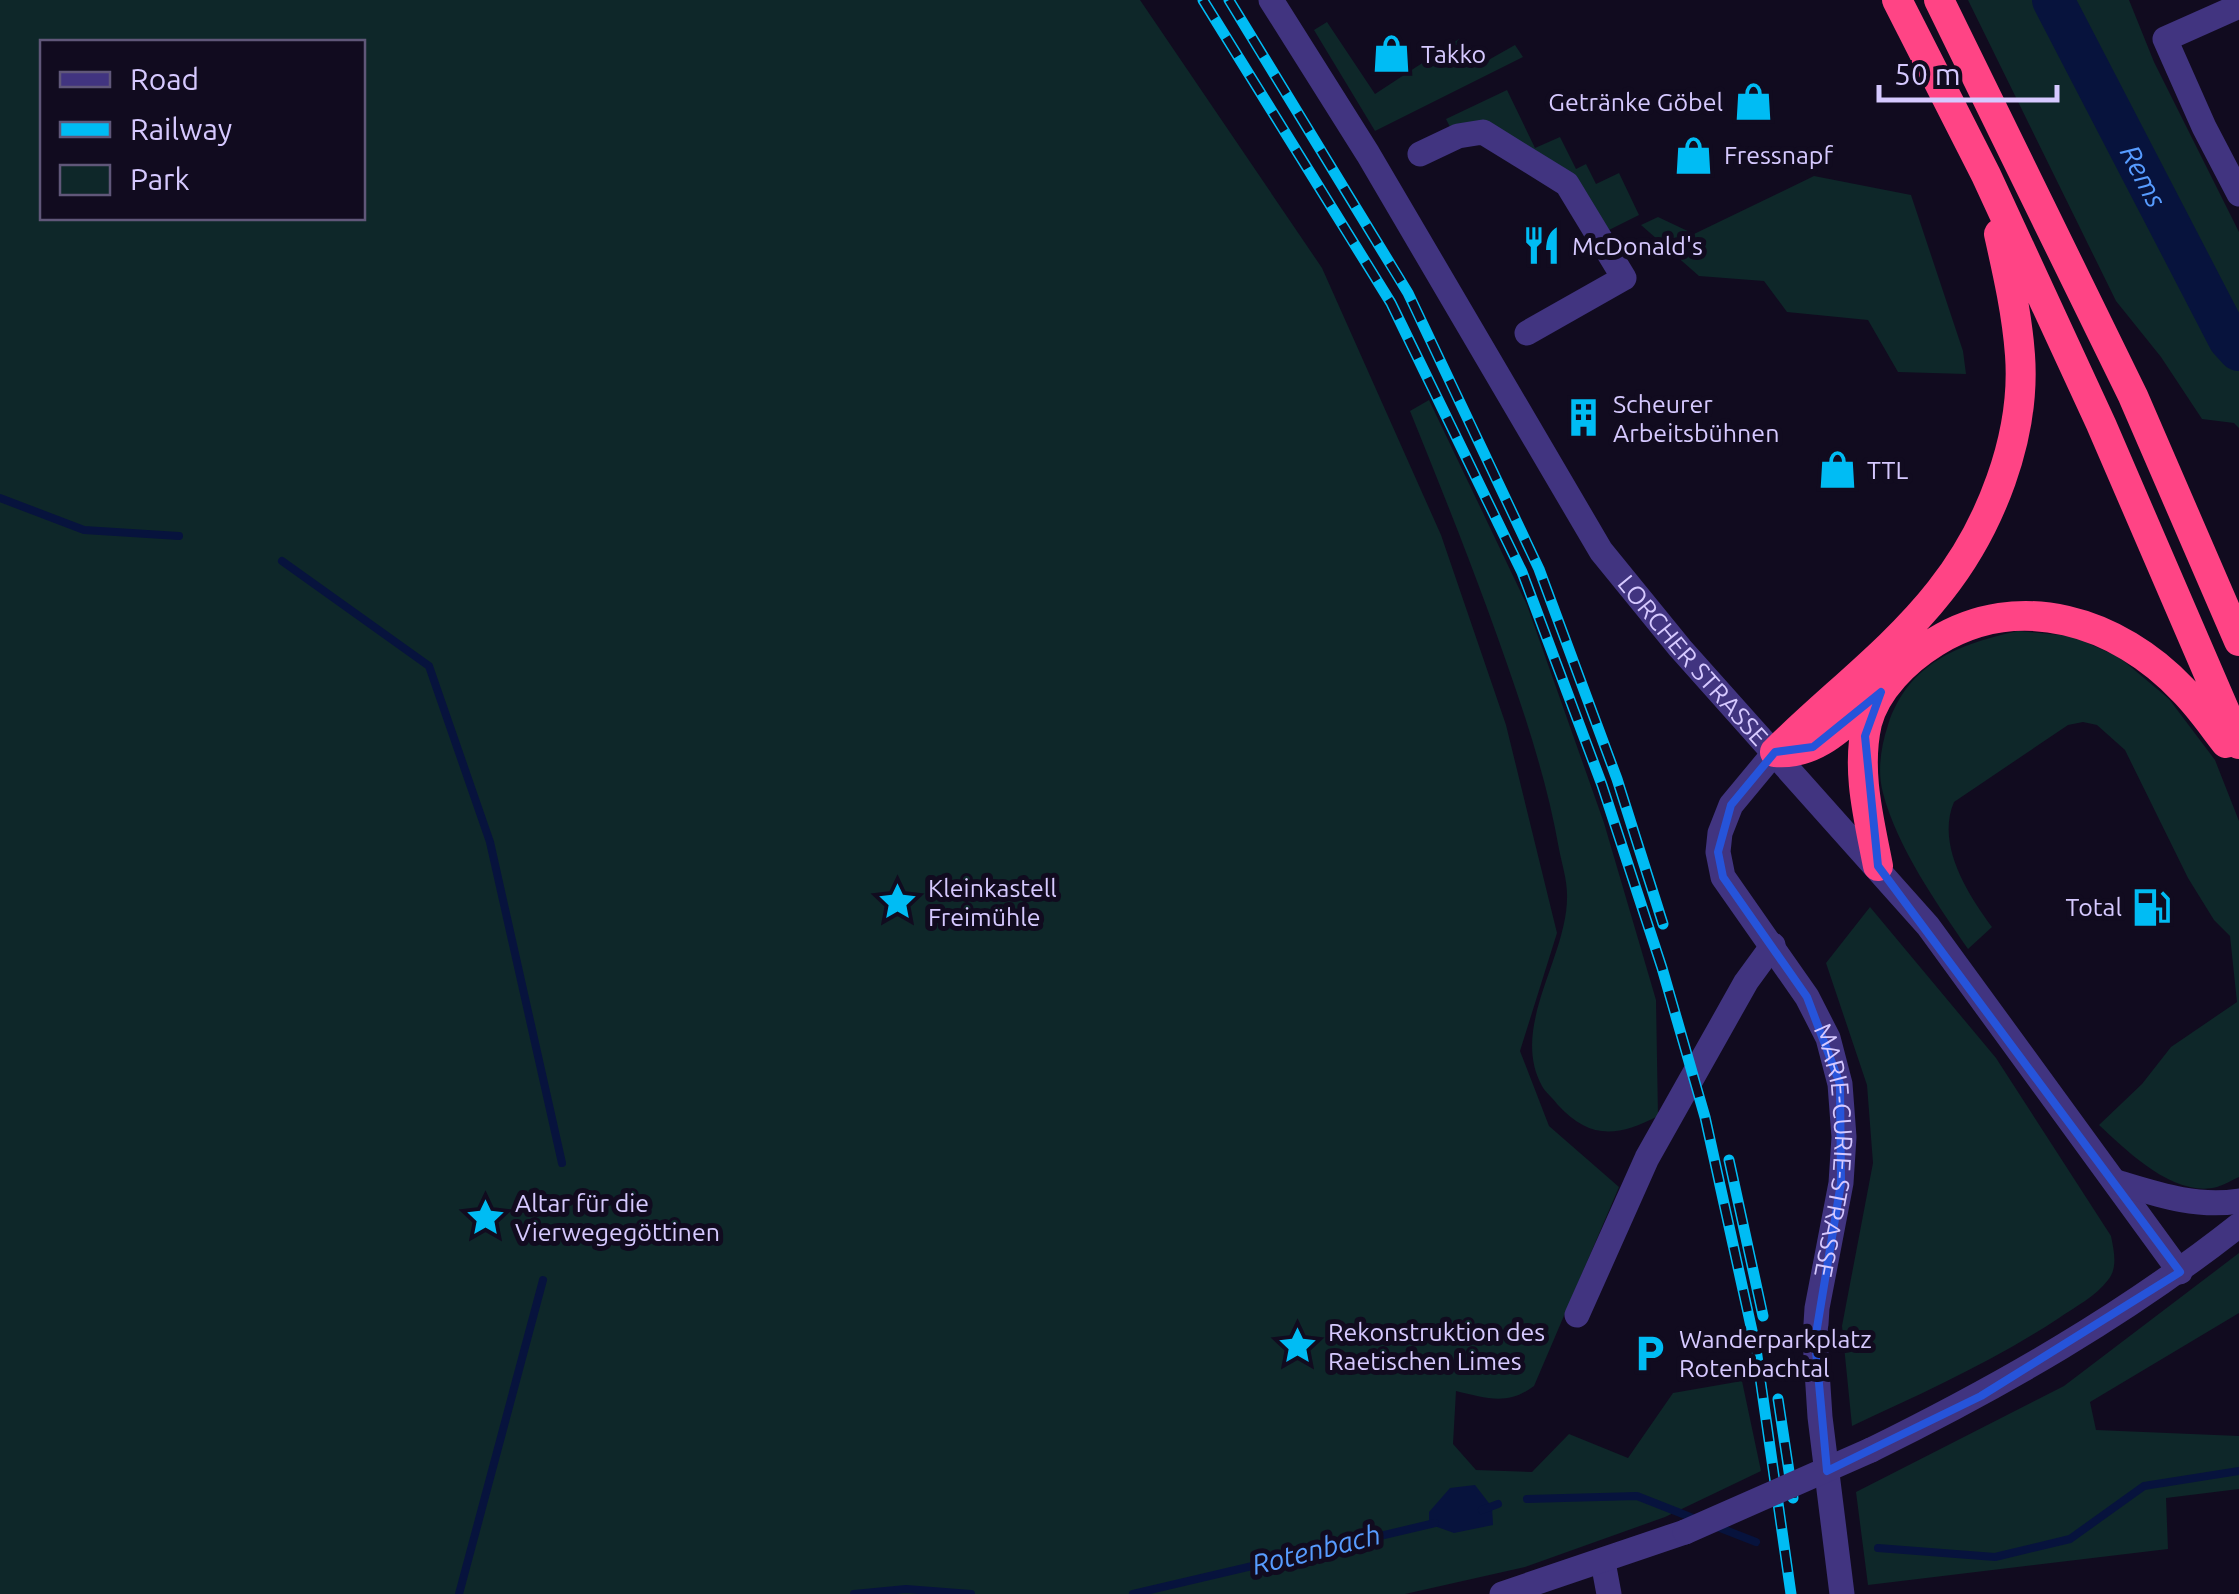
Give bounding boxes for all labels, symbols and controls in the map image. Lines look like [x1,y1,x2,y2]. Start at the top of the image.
shop icon: Takko [1370,33,1412,75]
legend [40,40,365,220]
place label: Takko [1421,40,1486,68]
scale bar [1879,40,2056,102]
text: 50 m [1894,57,1961,91]
text: Road [130,62,199,96]
shop icon: Getränke Göbel [1732,81,1774,123]
place label: Getränke Göbel [1548,88,1723,116]
text: Railway [130,112,232,146]
shop icon: Fressnapf [1673,134,1715,176]
water label: Rems [2115,139,2173,212]
place label: Fressnapf [1724,141,1833,169]
text: Park [130,162,190,196]
restaurant icon: McDonald's [1521,225,1563,267]
place label: McDonald's [1572,232,1703,260]
place label: Scheurer Arbeitsbühnen [1613,390,1779,447]
building icon: Scheurer Arbeitsbühnen [1562,397,1604,439]
shop icon: TTL [1816,449,1858,491]
place label: TTL [1867,456,1908,484]
street label: LORCHER STRASSE [1612,569,1774,751]
place label: Kleinkastell Freimühle [928,874,1057,931]
place icon: Kleinkastell Freimühle [877,881,919,923]
fuel station icon: Total [2131,886,2173,928]
place label: Total [2065,893,2122,921]
street label: MARIE-CURIE-STRASSE [1809,1019,1858,1280]
place label: Altar für die Vierwegegöttinen [515,1189,720,1246]
place icon: Altar für die Vierwegegöttinen [464,1196,506,1238]
place label: Rekonstruktion des Raetischen Limes [1328,1318,1545,1375]
place icon: Rekonstruktion des Raetischen Limes [1277,1325,1319,1367]
place label: Wanderparkplatz Rotenbachtal [1679,1325,1872,1382]
parking icon: Wanderparkplatz Rotenbachtal [1628,1332,1670,1374]
water label: Rotenbach [1249,1518,1383,1580]

